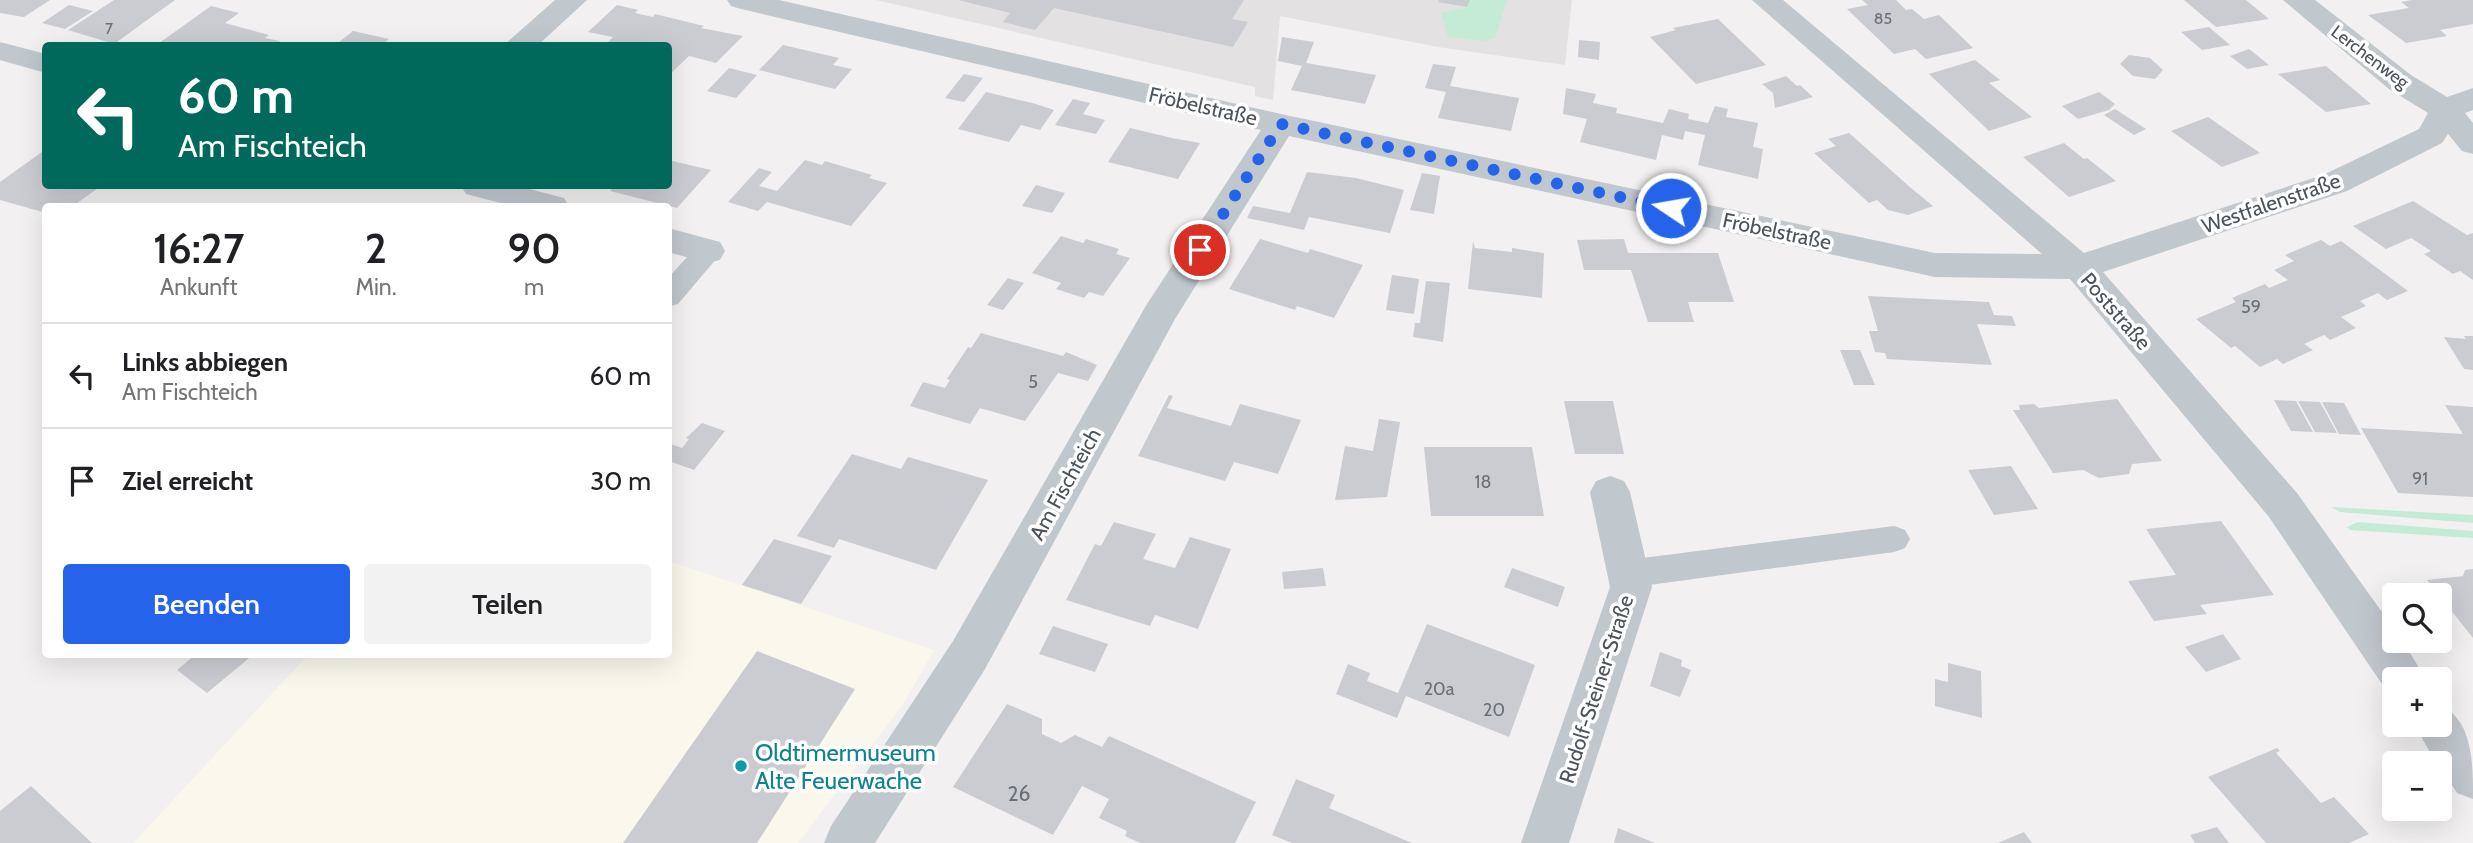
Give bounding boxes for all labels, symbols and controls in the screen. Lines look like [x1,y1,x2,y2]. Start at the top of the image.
house number: 85 [1874,9,1892,28]
house number: 7 [105,19,113,38]
street label: Lerchenweg [2327,21,2414,94]
text: 60 m [178,66,294,125]
icon: left [63,70,154,161]
street label: Fröbelstraße [1146,81,1260,131]
text: Am Fischteich [178,126,367,165]
street label: Westfalenstraße [2198,168,2344,238]
position arrow [1634,171,1708,245]
street label: Fröbelstraße [1720,207,1834,255]
pin [1170,220,1230,280]
text: 16:27 [153,222,244,274]
text: 2 [365,222,387,274]
text: 90 [508,222,561,274]
icon: arrive [1181,231,1219,269]
street label: Poststraße [2076,267,2156,355]
text: Ankunft [160,273,237,301]
text: Min. [355,273,396,301]
text: m [524,273,544,301]
house number: 59 [2241,296,2261,318]
text: Links abbiegen [122,346,288,378]
icon: left [63,357,101,395]
text: 60 m [589,360,651,392]
house number: 5 [1028,371,1038,393]
text: Am Fischteich [122,378,258,406]
street label: Am Fischteich [1024,424,1106,544]
icon: arrive [63,462,101,500]
text: Ziel erreicht [122,465,253,497]
text: 30 m [590,465,651,497]
house number: 91 [2412,468,2428,490]
house number: 18 [1475,471,1491,493]
button: Beenden [63,564,350,644]
button: Teilen [364,564,651,644]
map controls [2382,583,2452,821]
button: search [2382,583,2452,653]
street label: Rudolf-Steiner-Straße [1554,591,1638,786]
button: + [2382,667,2452,737]
house number: 20a [1424,678,1455,700]
house number: 20 [1483,699,1505,721]
place label: Oldtimermuseum Alte Feuerwache [755,738,936,795]
button: − [2382,751,2452,821]
marker: Oldtimermuseum Alte Feuerwache [733,758,749,774]
house number: 26 [1008,781,1031,806]

